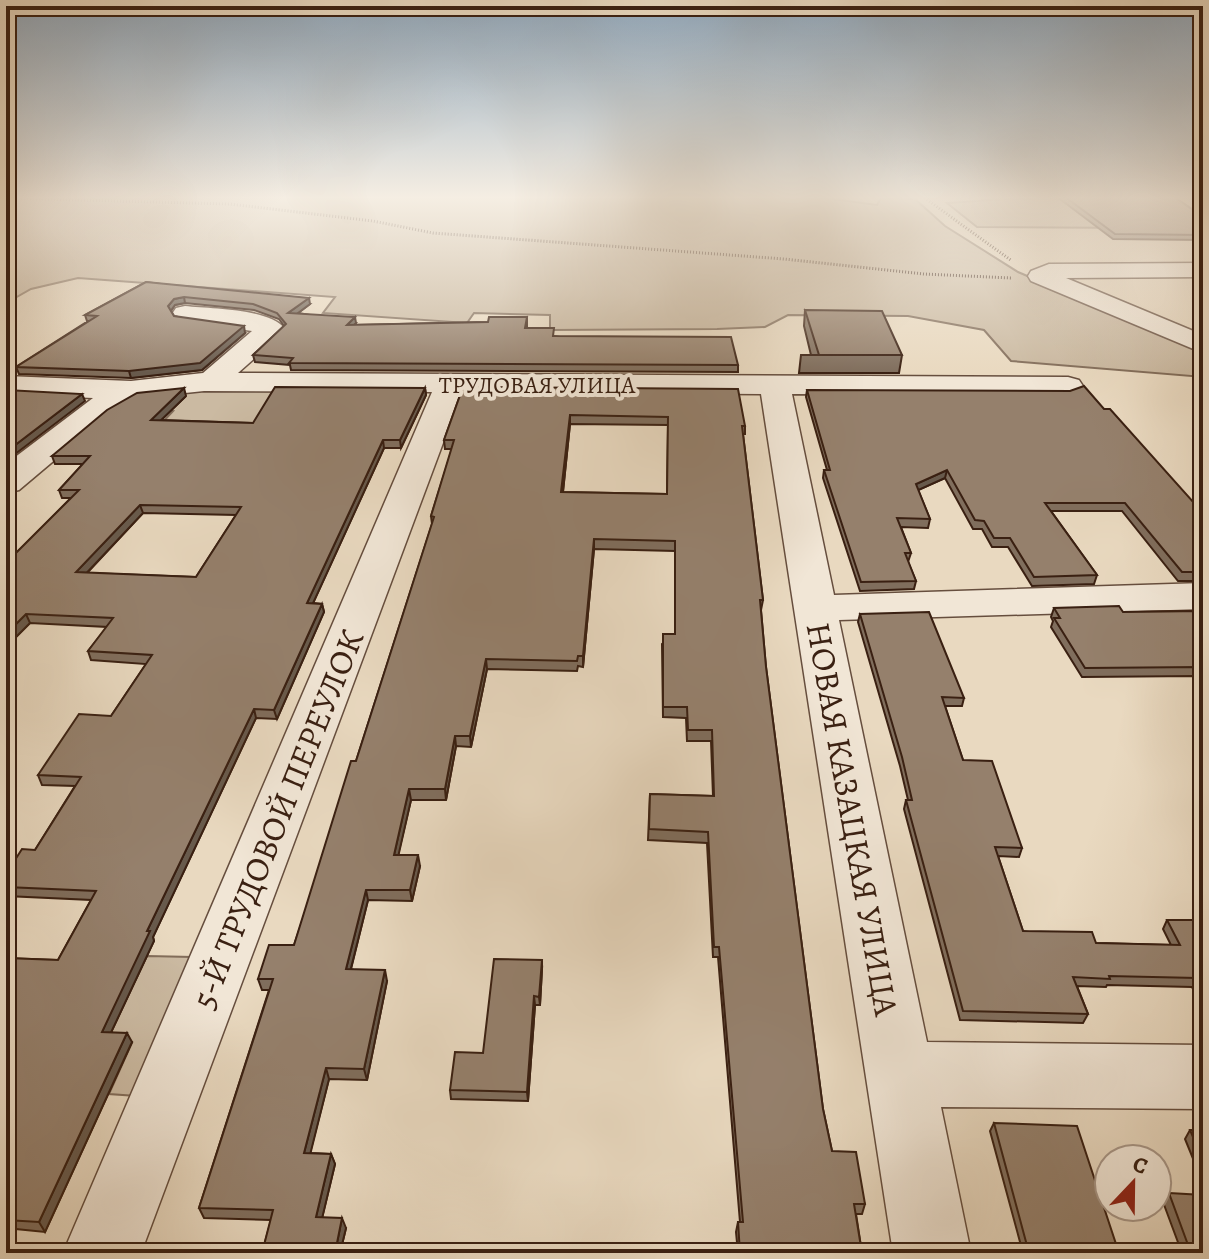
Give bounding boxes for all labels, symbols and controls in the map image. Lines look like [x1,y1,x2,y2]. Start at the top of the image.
street label: ТРУДОВАЯ УЛИЦА [439,369,636,401]
street label: НОВАЯ КАЗАЦКАЯ УЛИЦА [795,619,910,1021]
street label: 5-Й ТРУДОВОЙ ПЕРЕУЛОК [180,623,375,1016]
north arrow [1093,1143,1173,1223]
text: С [1128,1149,1152,1182]

